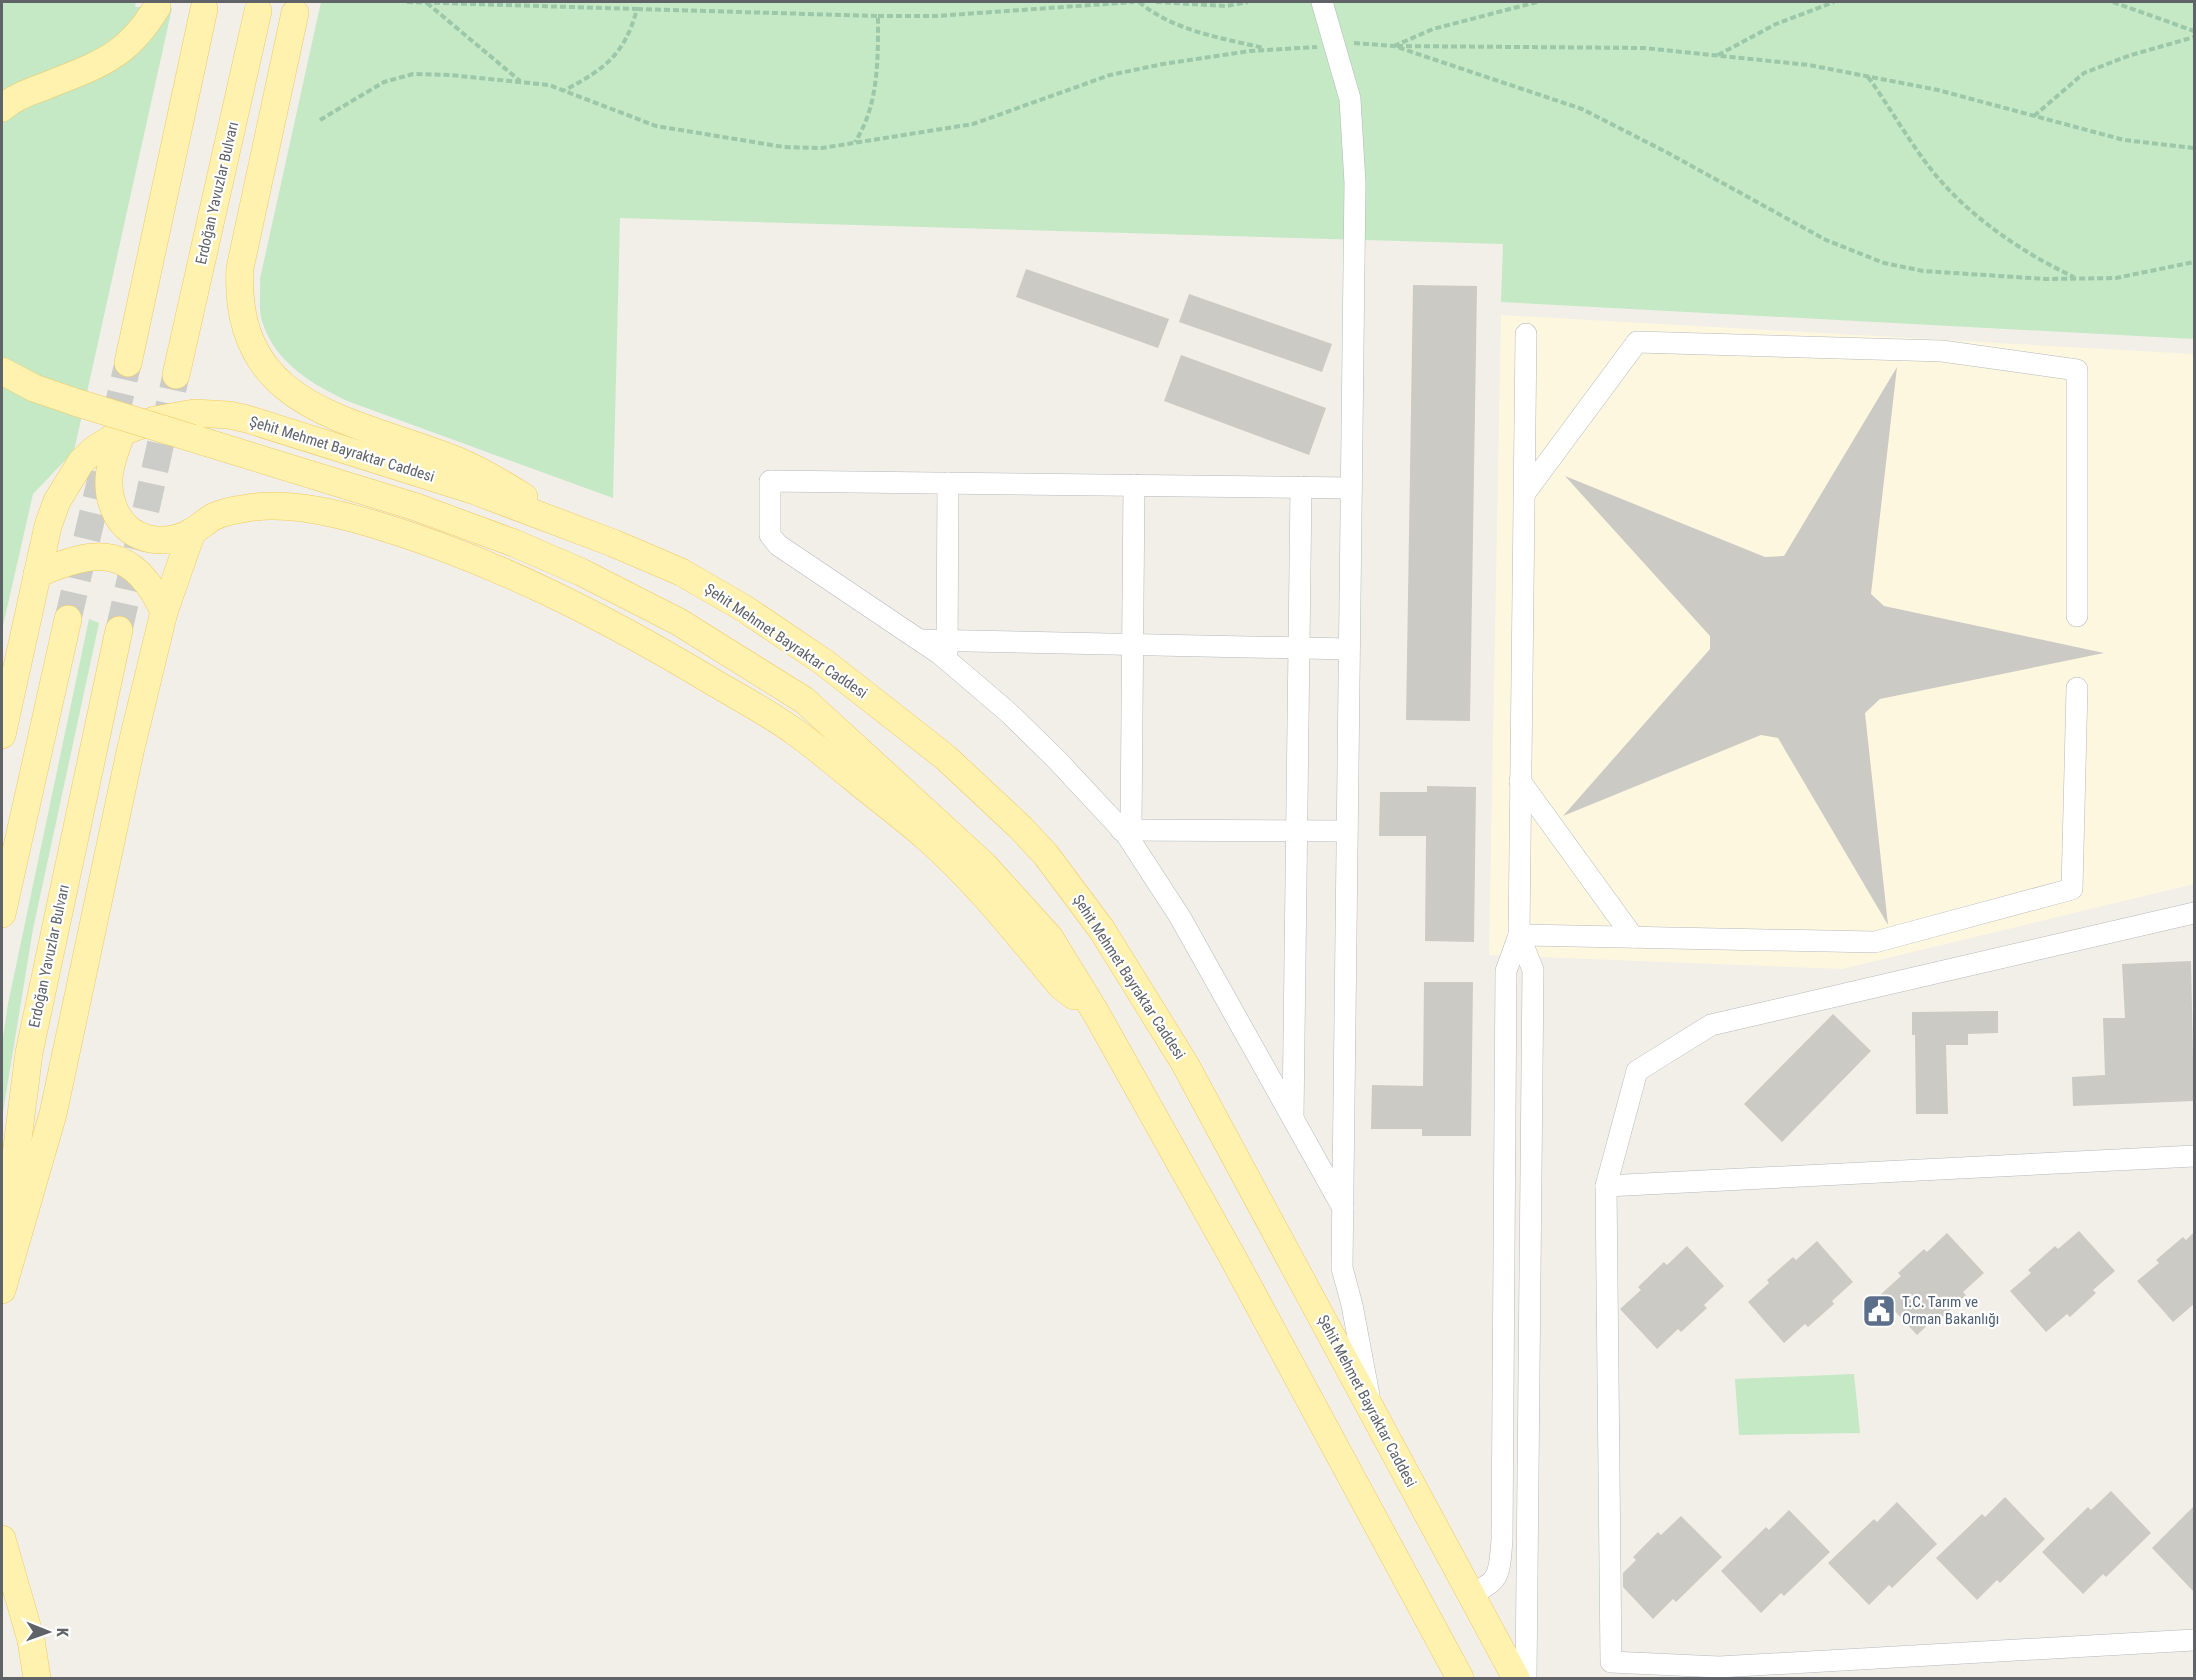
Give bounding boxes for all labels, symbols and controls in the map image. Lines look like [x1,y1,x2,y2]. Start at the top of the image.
street label: Erdoğan Yavuzlar Bulvarı [192,120,242,266]
street label: Şehit Mehmet Bayraktar Caddesi [247,412,437,486]
street label: Şehit Mehmet Bayraktar Caddesi [701,580,871,702]
street label: Erdoğan Yavuzlar Bulvarı [25,883,73,1029]
street label: Şehit Mehmet Bayraktar Caddesi [1069,891,1189,1063]
public building icon: T.C. Tarım ve Orman Bakanlığı [1861,1293,1897,1329]
place label: T.C. Tarım ve Orman Bakanlığı [1902,1293,1999,1328]
street label: Şehit Mehmet Bayraktar Caddesi [1314,1312,1420,1490]
north arrow [18,1602,78,1662]
text: K [53,1628,72,1637]

